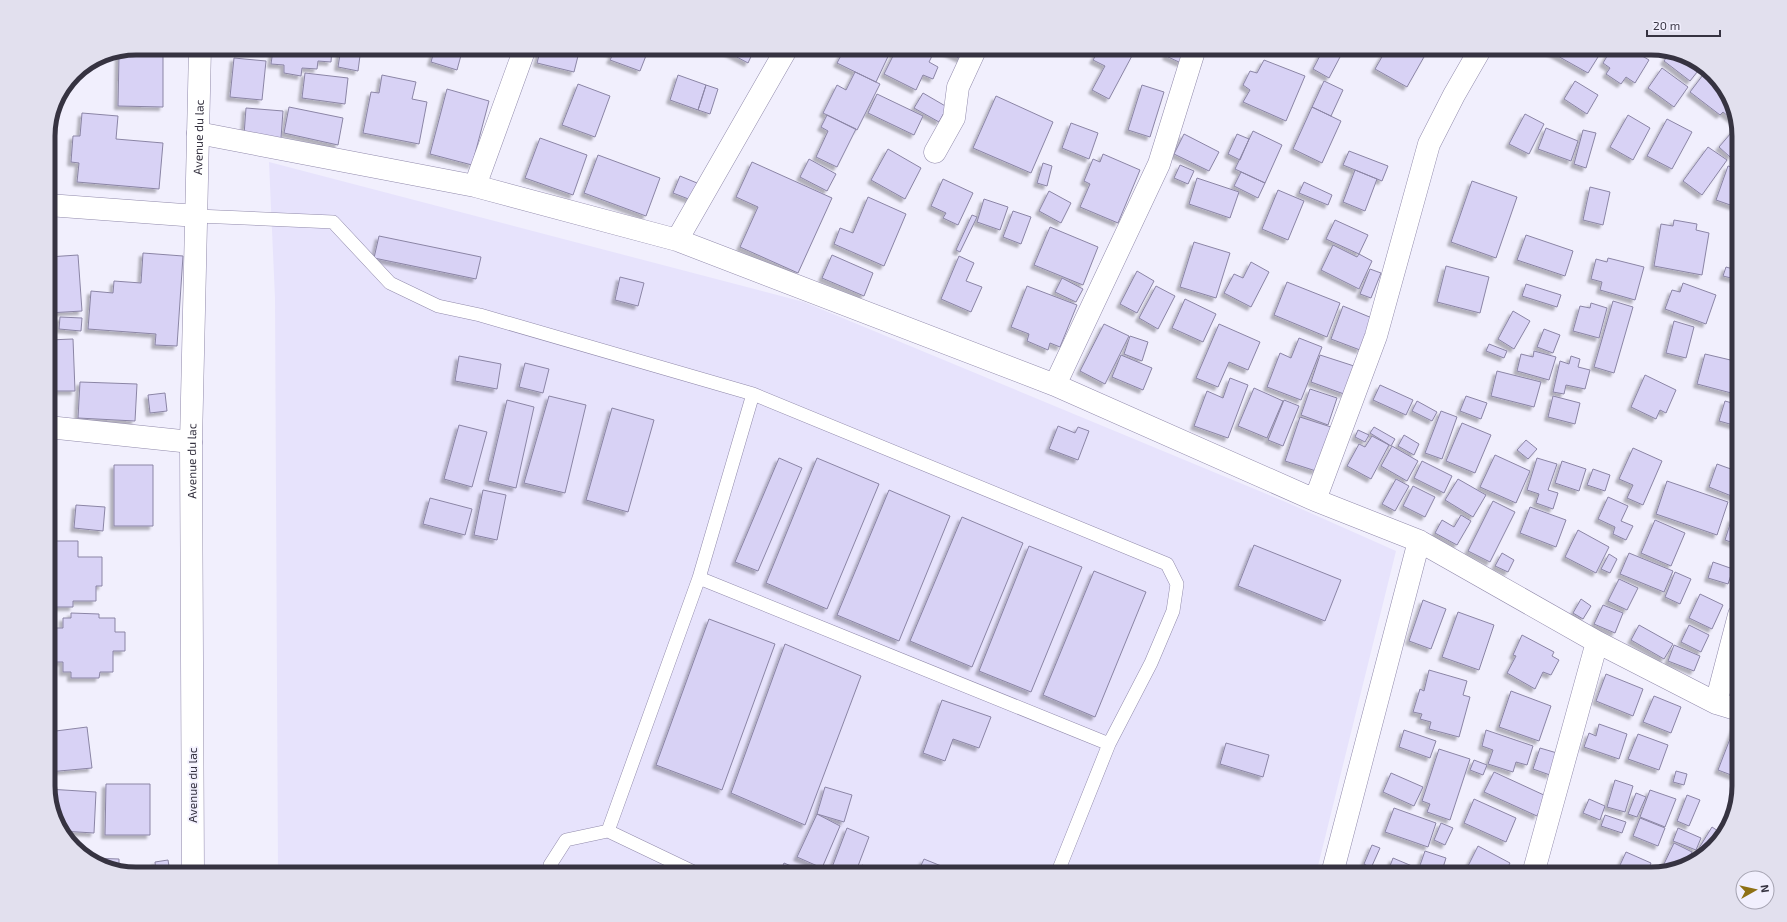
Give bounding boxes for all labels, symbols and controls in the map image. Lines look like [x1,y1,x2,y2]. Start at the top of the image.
scale bar [1647,12,1720,38]
text: 20 m [1653,18,1680,32]
street label: Avenue du lac [190,99,206,175]
street label: Avenue du lac [184,423,198,499]
street label: Avenue du lac [185,747,199,823]
north arrow [1735,870,1775,910]
text: N [1758,884,1772,893]

